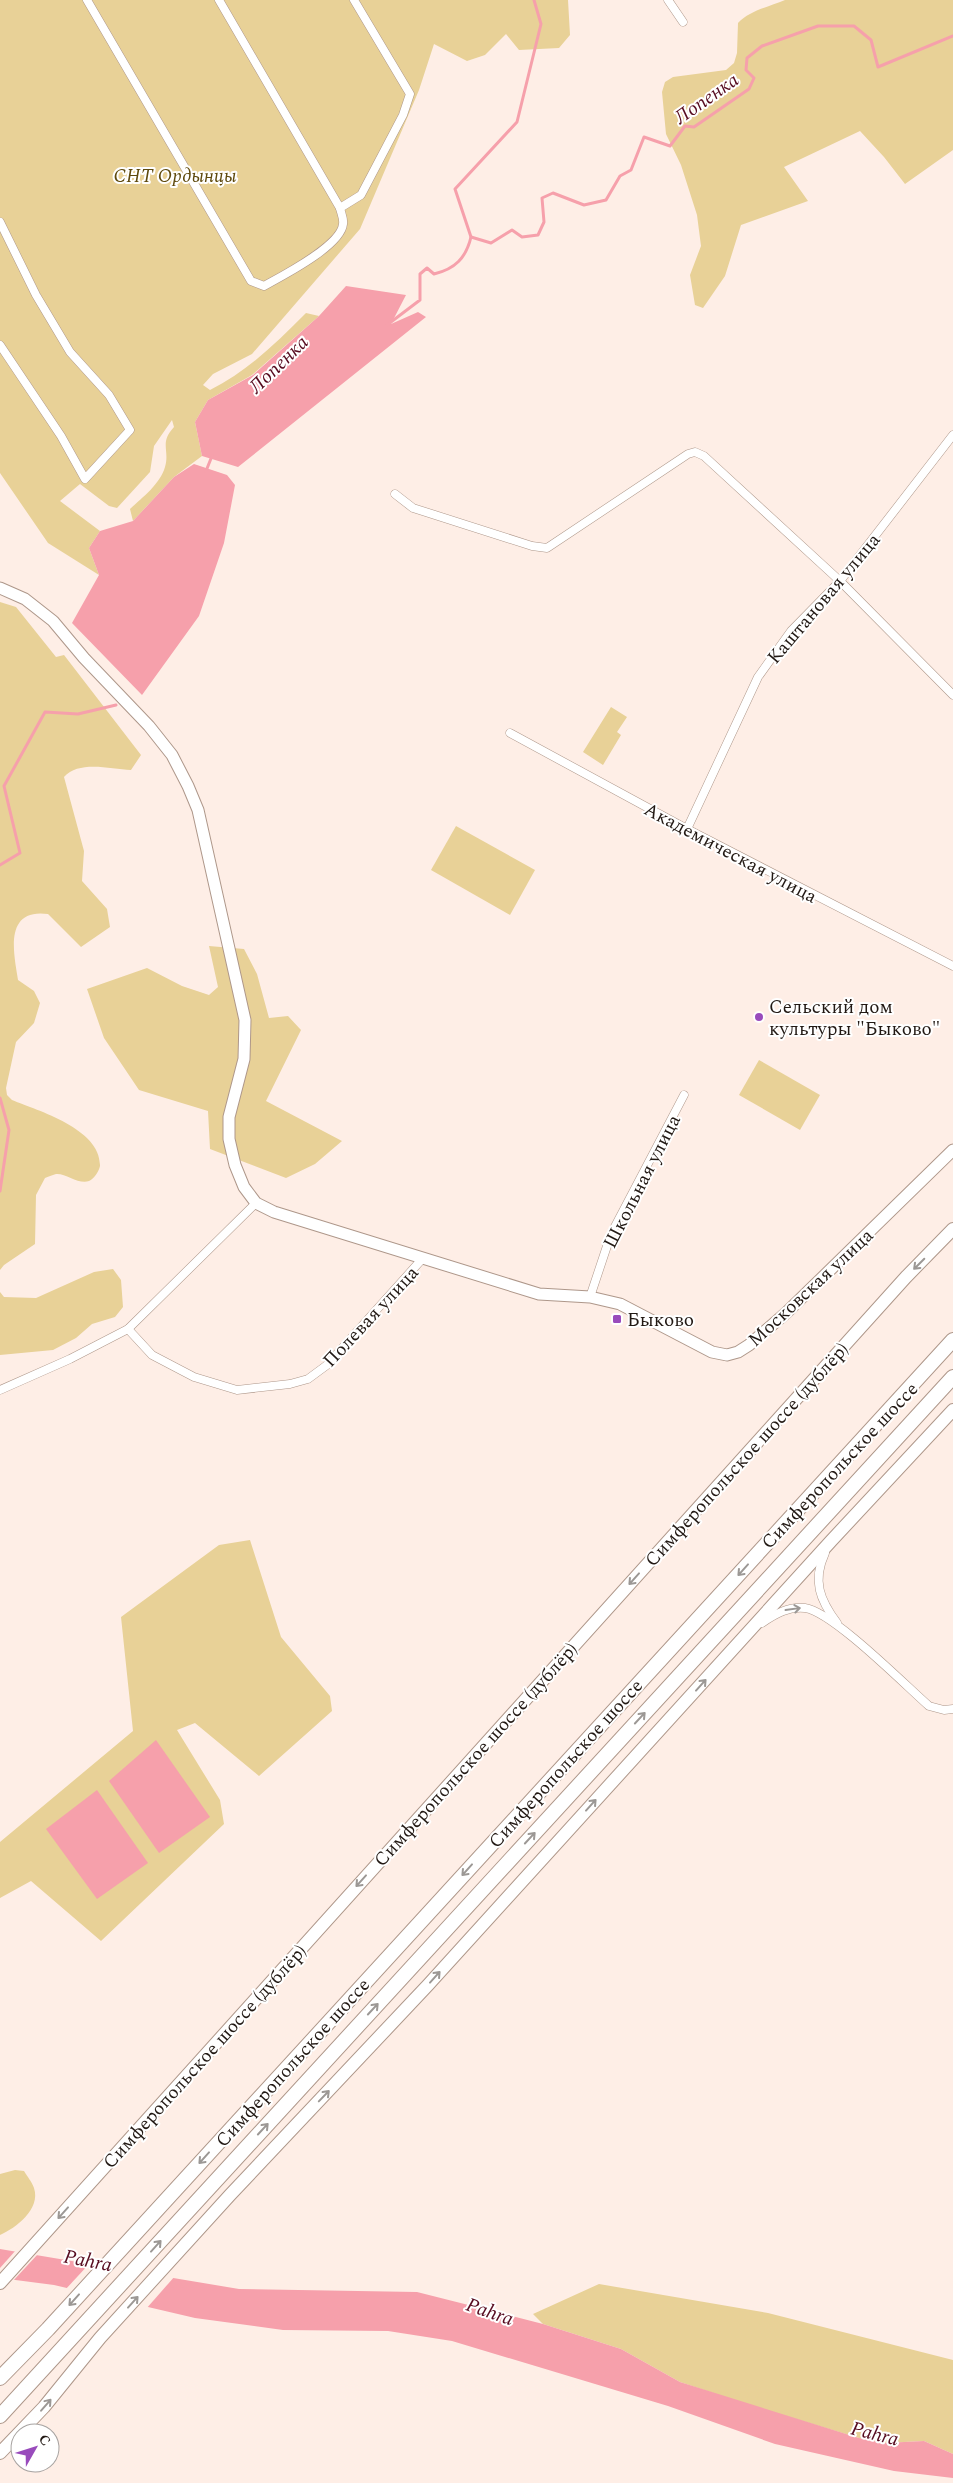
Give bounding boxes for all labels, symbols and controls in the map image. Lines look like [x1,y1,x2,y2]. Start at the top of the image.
water label: Лопенка [667,65,745,133]
park label: СНТ Ордынцы [113,162,237,191]
water label: Лопенка [241,328,316,402]
street label: Каштановая улица [761,527,888,671]
street label: Академическая улица [639,795,823,912]
place label: Сельский дом культуры "Быково" [769,993,940,1044]
marker: Сельский дом культуры "Быково" [753,1011,765,1023]
street label: Школьная улица [596,1109,689,1254]
street label: Московская улица [742,1222,881,1354]
one-way arrow [913,1257,925,1270]
street label: Полевая улица [316,1259,426,1374]
place label: Быково [627,1306,694,1335]
marker: Быково [611,1313,623,1325]
street label: Симферопольское шоссе (дублёр) [639,1337,853,1571]
street label: Симферопольское шоссе [756,1377,922,1553]
one-way arrow [737,1563,748,1576]
one-way arrow [628,1572,639,1585]
one-way arrow [784,1604,800,1614]
street label: Симферопольское шоссе (дублёр) [368,1637,582,1871]
street label: Симферопольское шоссе [483,1674,647,1852]
one-way arrow [695,1679,707,1692]
one-way arrow [634,1712,646,1725]
one-way arrow [586,1799,597,1812]
one-way arrow [524,1832,536,1844]
one-way arrow [461,1864,473,1877]
one-way arrow [355,1875,367,1888]
street label: Симферопольское шоссе (дублёр) [97,1939,311,2173]
one-way arrow [429,1971,441,1984]
street label: Симферопольское шоссе [210,1973,374,2151]
one-way arrow [367,2003,379,2016]
one-way arrow [318,2090,330,2103]
one-way arrow [257,2123,269,2136]
one-way arrow [198,2151,210,2164]
one-way arrow [57,2206,69,2219]
one-way arrow [150,2240,162,2253]
water label: Pahra [61,2242,115,2280]
water label: Pahra [462,2290,518,2334]
one-way arrow [68,2294,80,2307]
one-way arrow [127,2296,138,2309]
one-way arrow [40,2398,51,2411]
water label: Pahra [847,2414,902,2454]
north arrow [10,2423,60,2473]
text: С [33,2430,56,2451]

